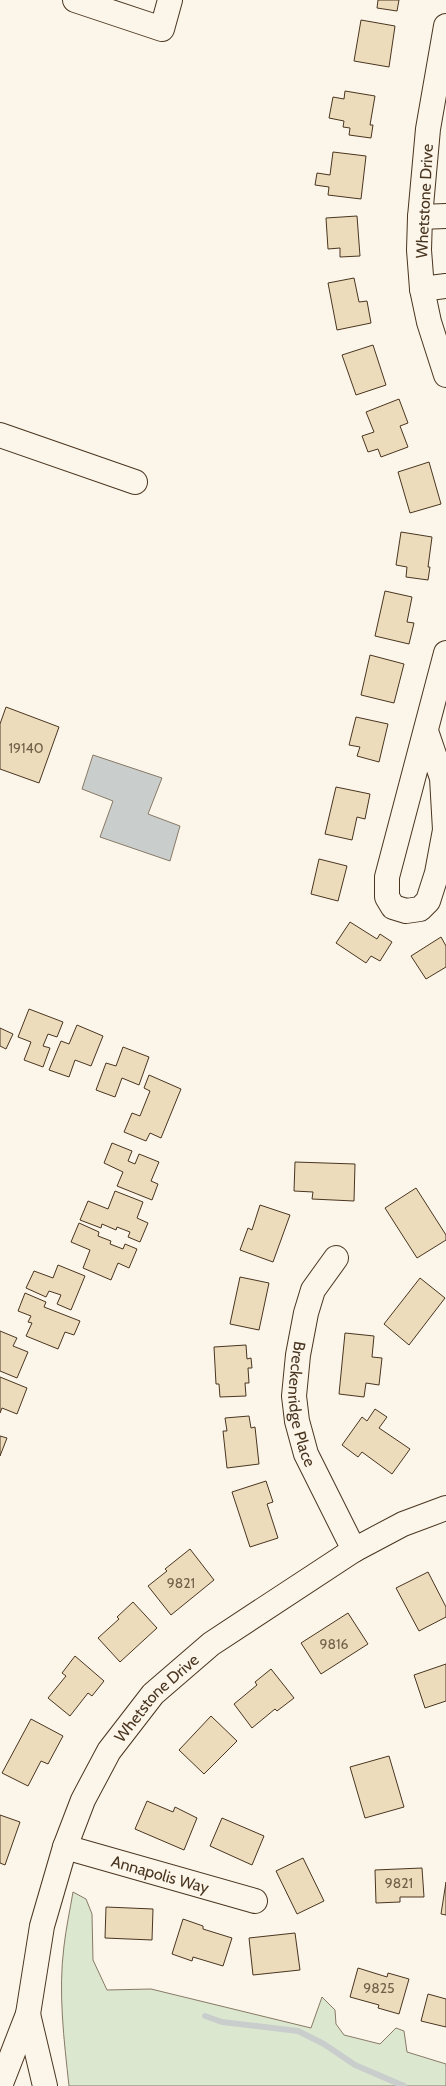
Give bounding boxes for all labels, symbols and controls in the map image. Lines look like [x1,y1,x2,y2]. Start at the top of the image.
street label: Whetstone Drive [412,143,437,259]
house number: 19140 [9,739,44,757]
street label: Breckenridge Place [284,1340,320,1470]
house number: 9821 [167,1574,195,1592]
house number: 9816 [320,1635,349,1653]
street label: Whetstone Drive [110,1650,203,1746]
street label: Annapolis Way [109,1852,211,1897]
house number: 9821 [385,1874,413,1892]
house number: 9825 [363,1979,395,1997]

